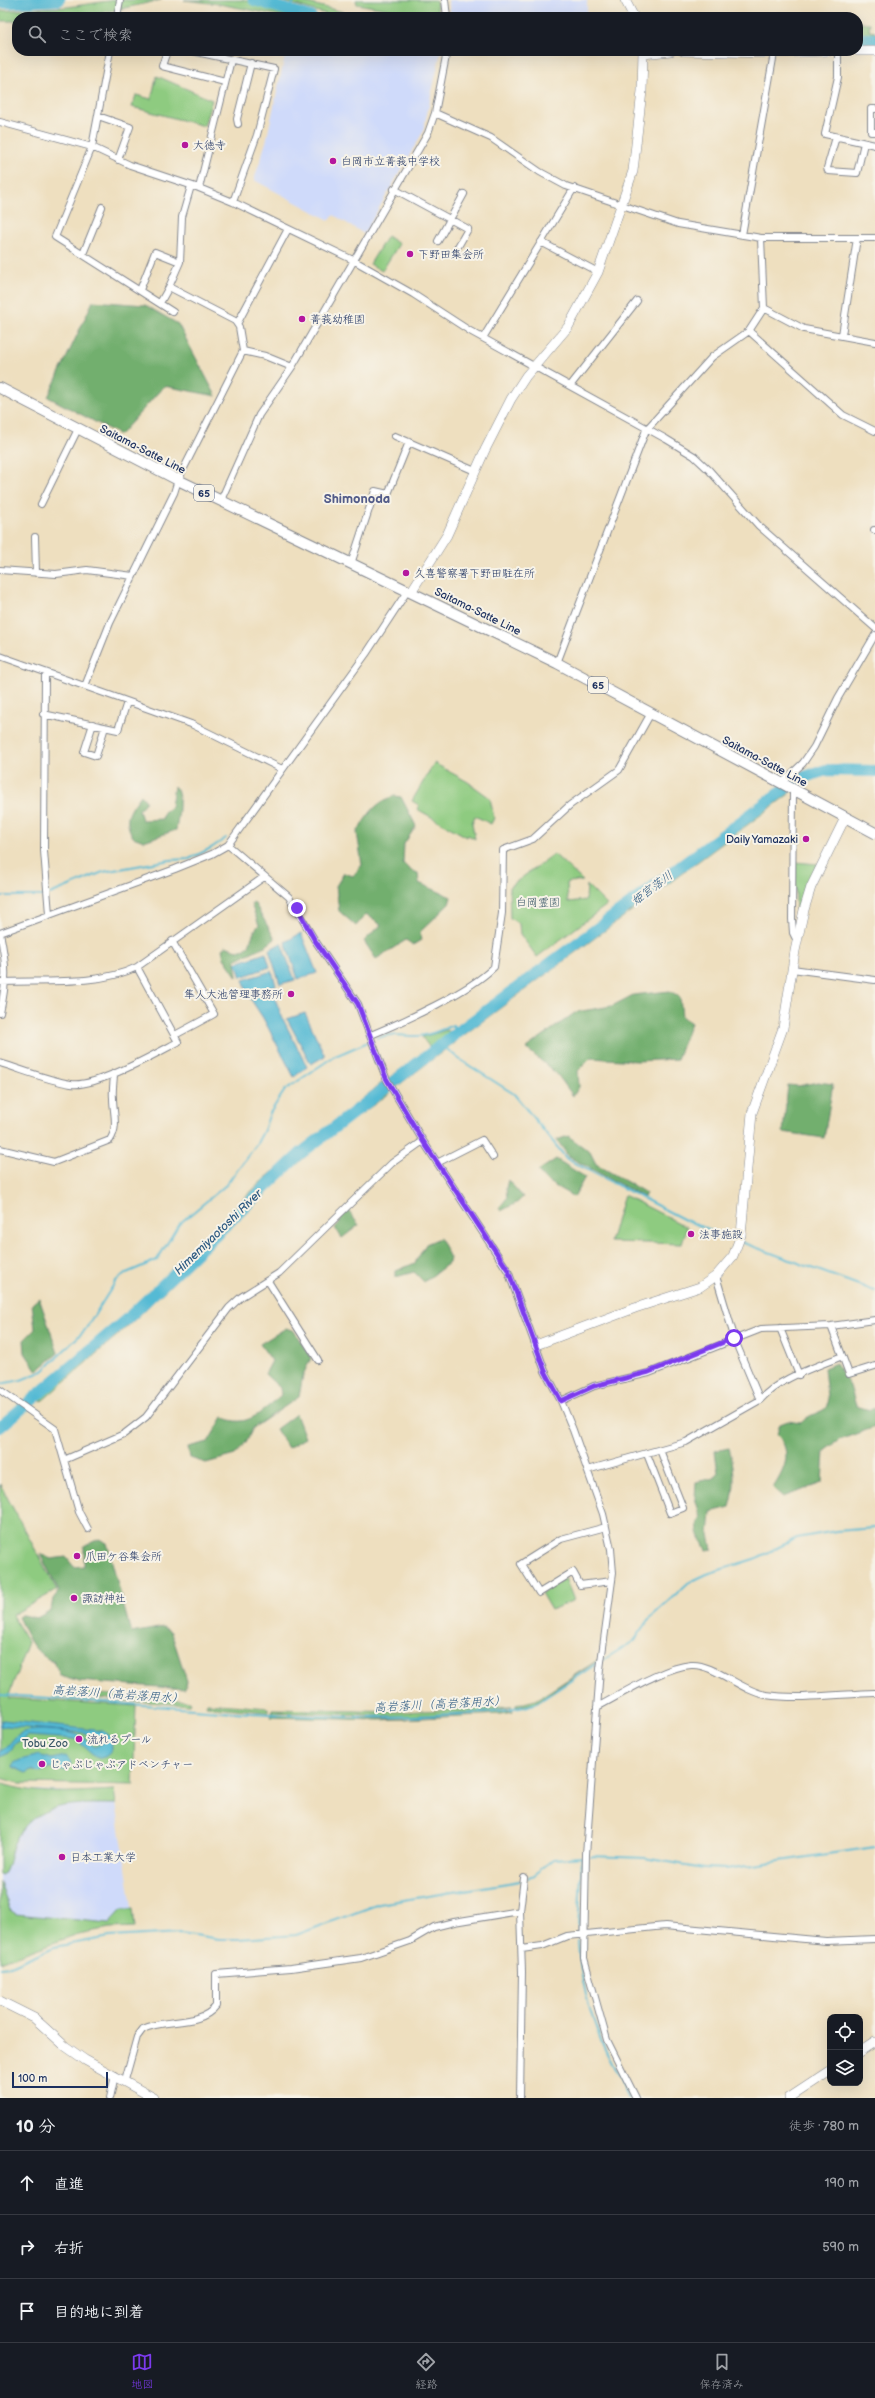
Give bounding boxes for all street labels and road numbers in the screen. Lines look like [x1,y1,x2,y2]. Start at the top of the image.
street label: Saitama-Satte Line [98,422,188,477]
road number: 65 [194,485,214,501]
street label: Saitama-Satte Line [432,585,524,638]
road number: 65 [588,677,608,693]
street label: Saitama-Satte Line [720,734,810,790]

